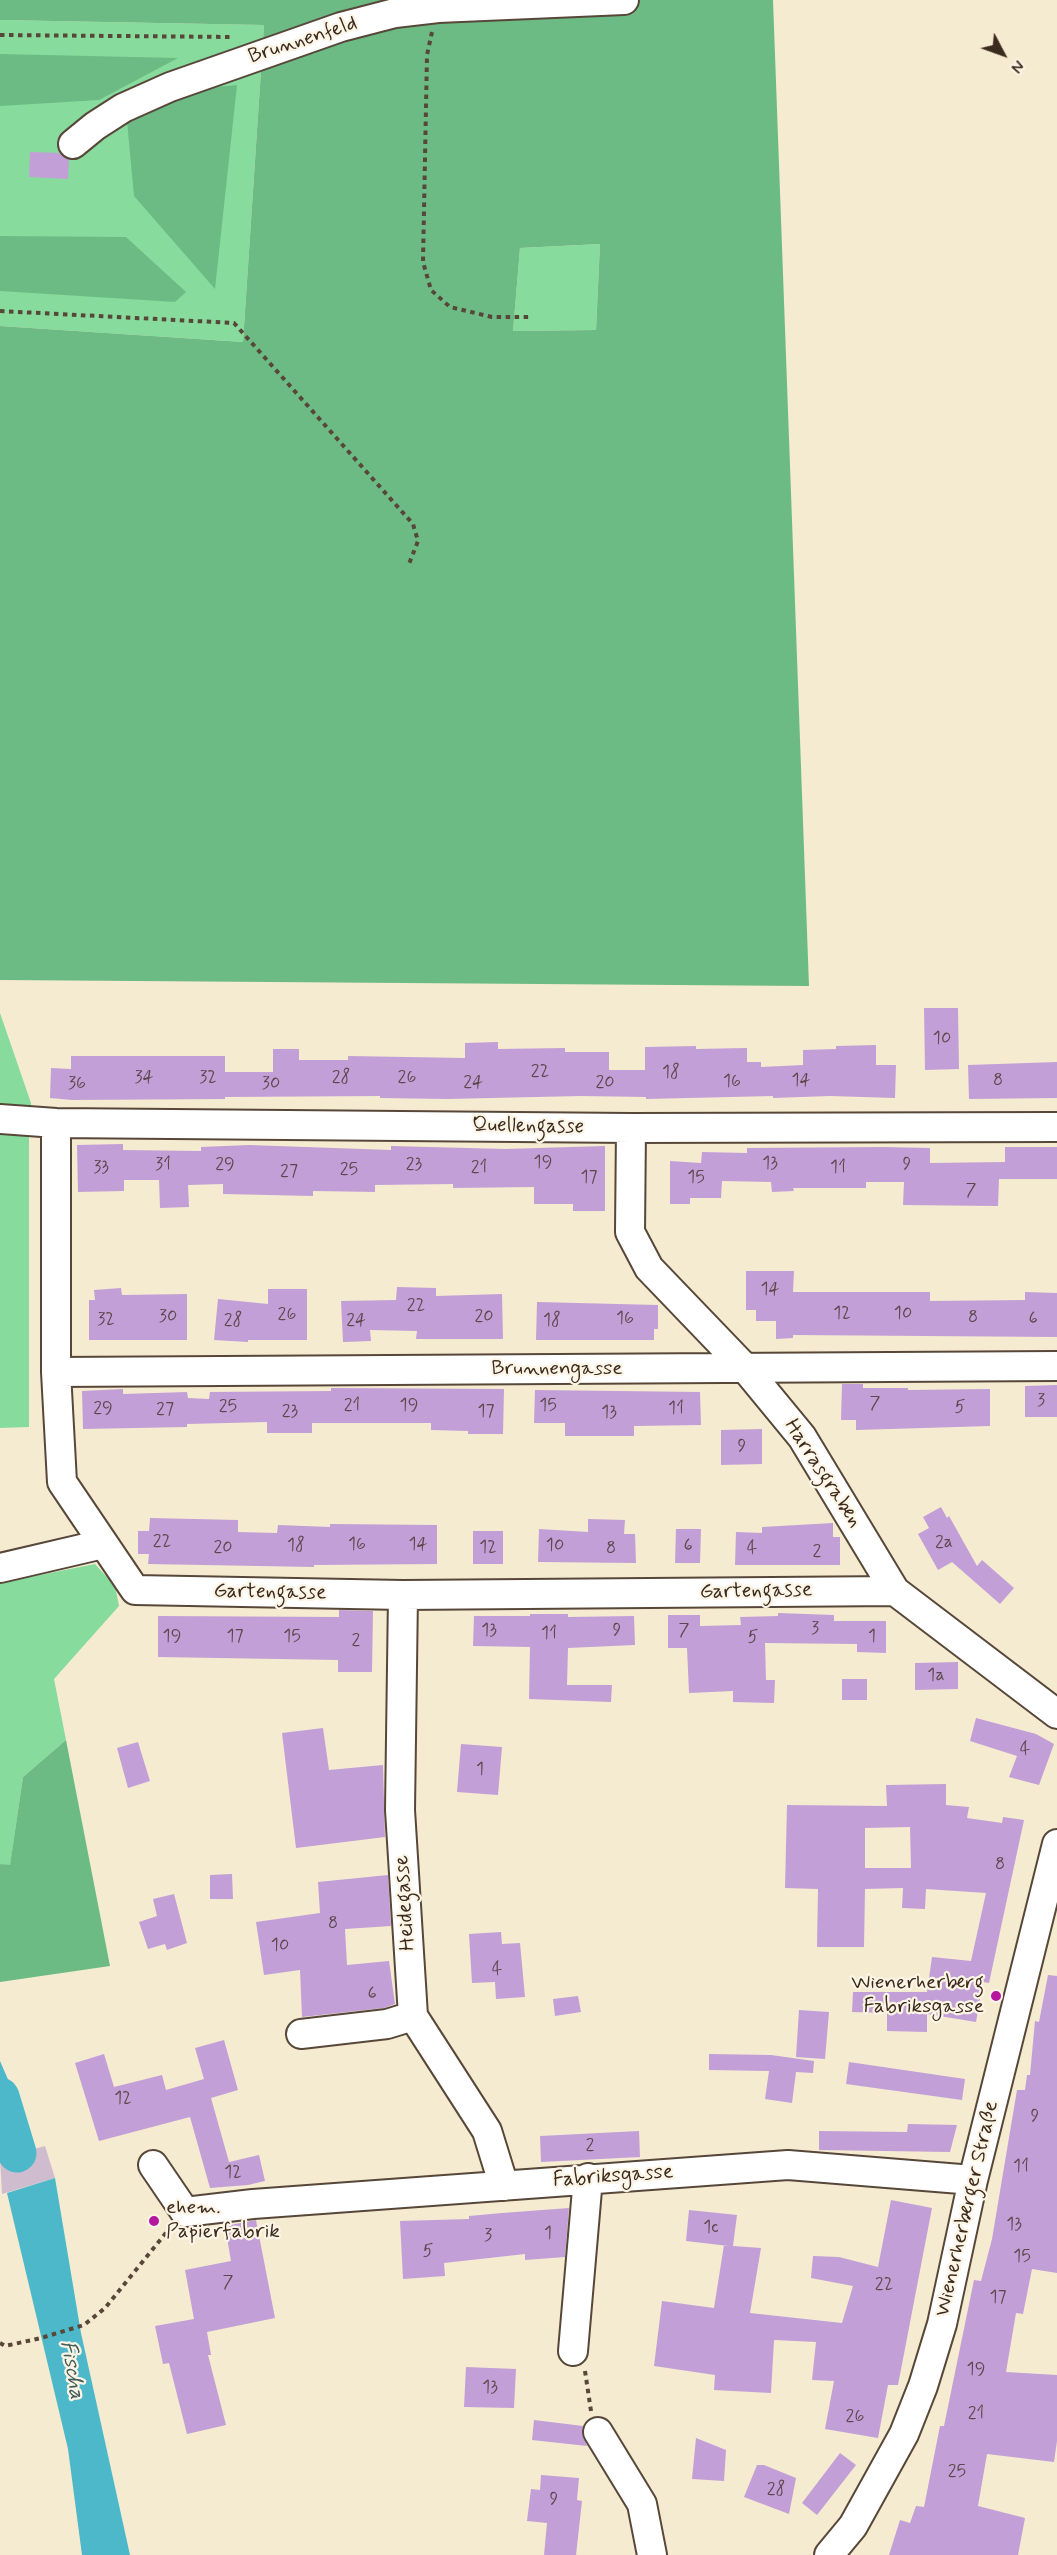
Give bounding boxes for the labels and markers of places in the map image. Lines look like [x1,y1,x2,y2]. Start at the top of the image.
place label: Wienerherberg Fabriksgasse [851,1971,984,2021]
marker: Wienerherberg Fabriksgasse [989,1989,1003,2003]
place label: ehem. Papierfabrik [166,2196,280,2246]
marker: ehem. Papierfabrik [147,2214,161,2228]

